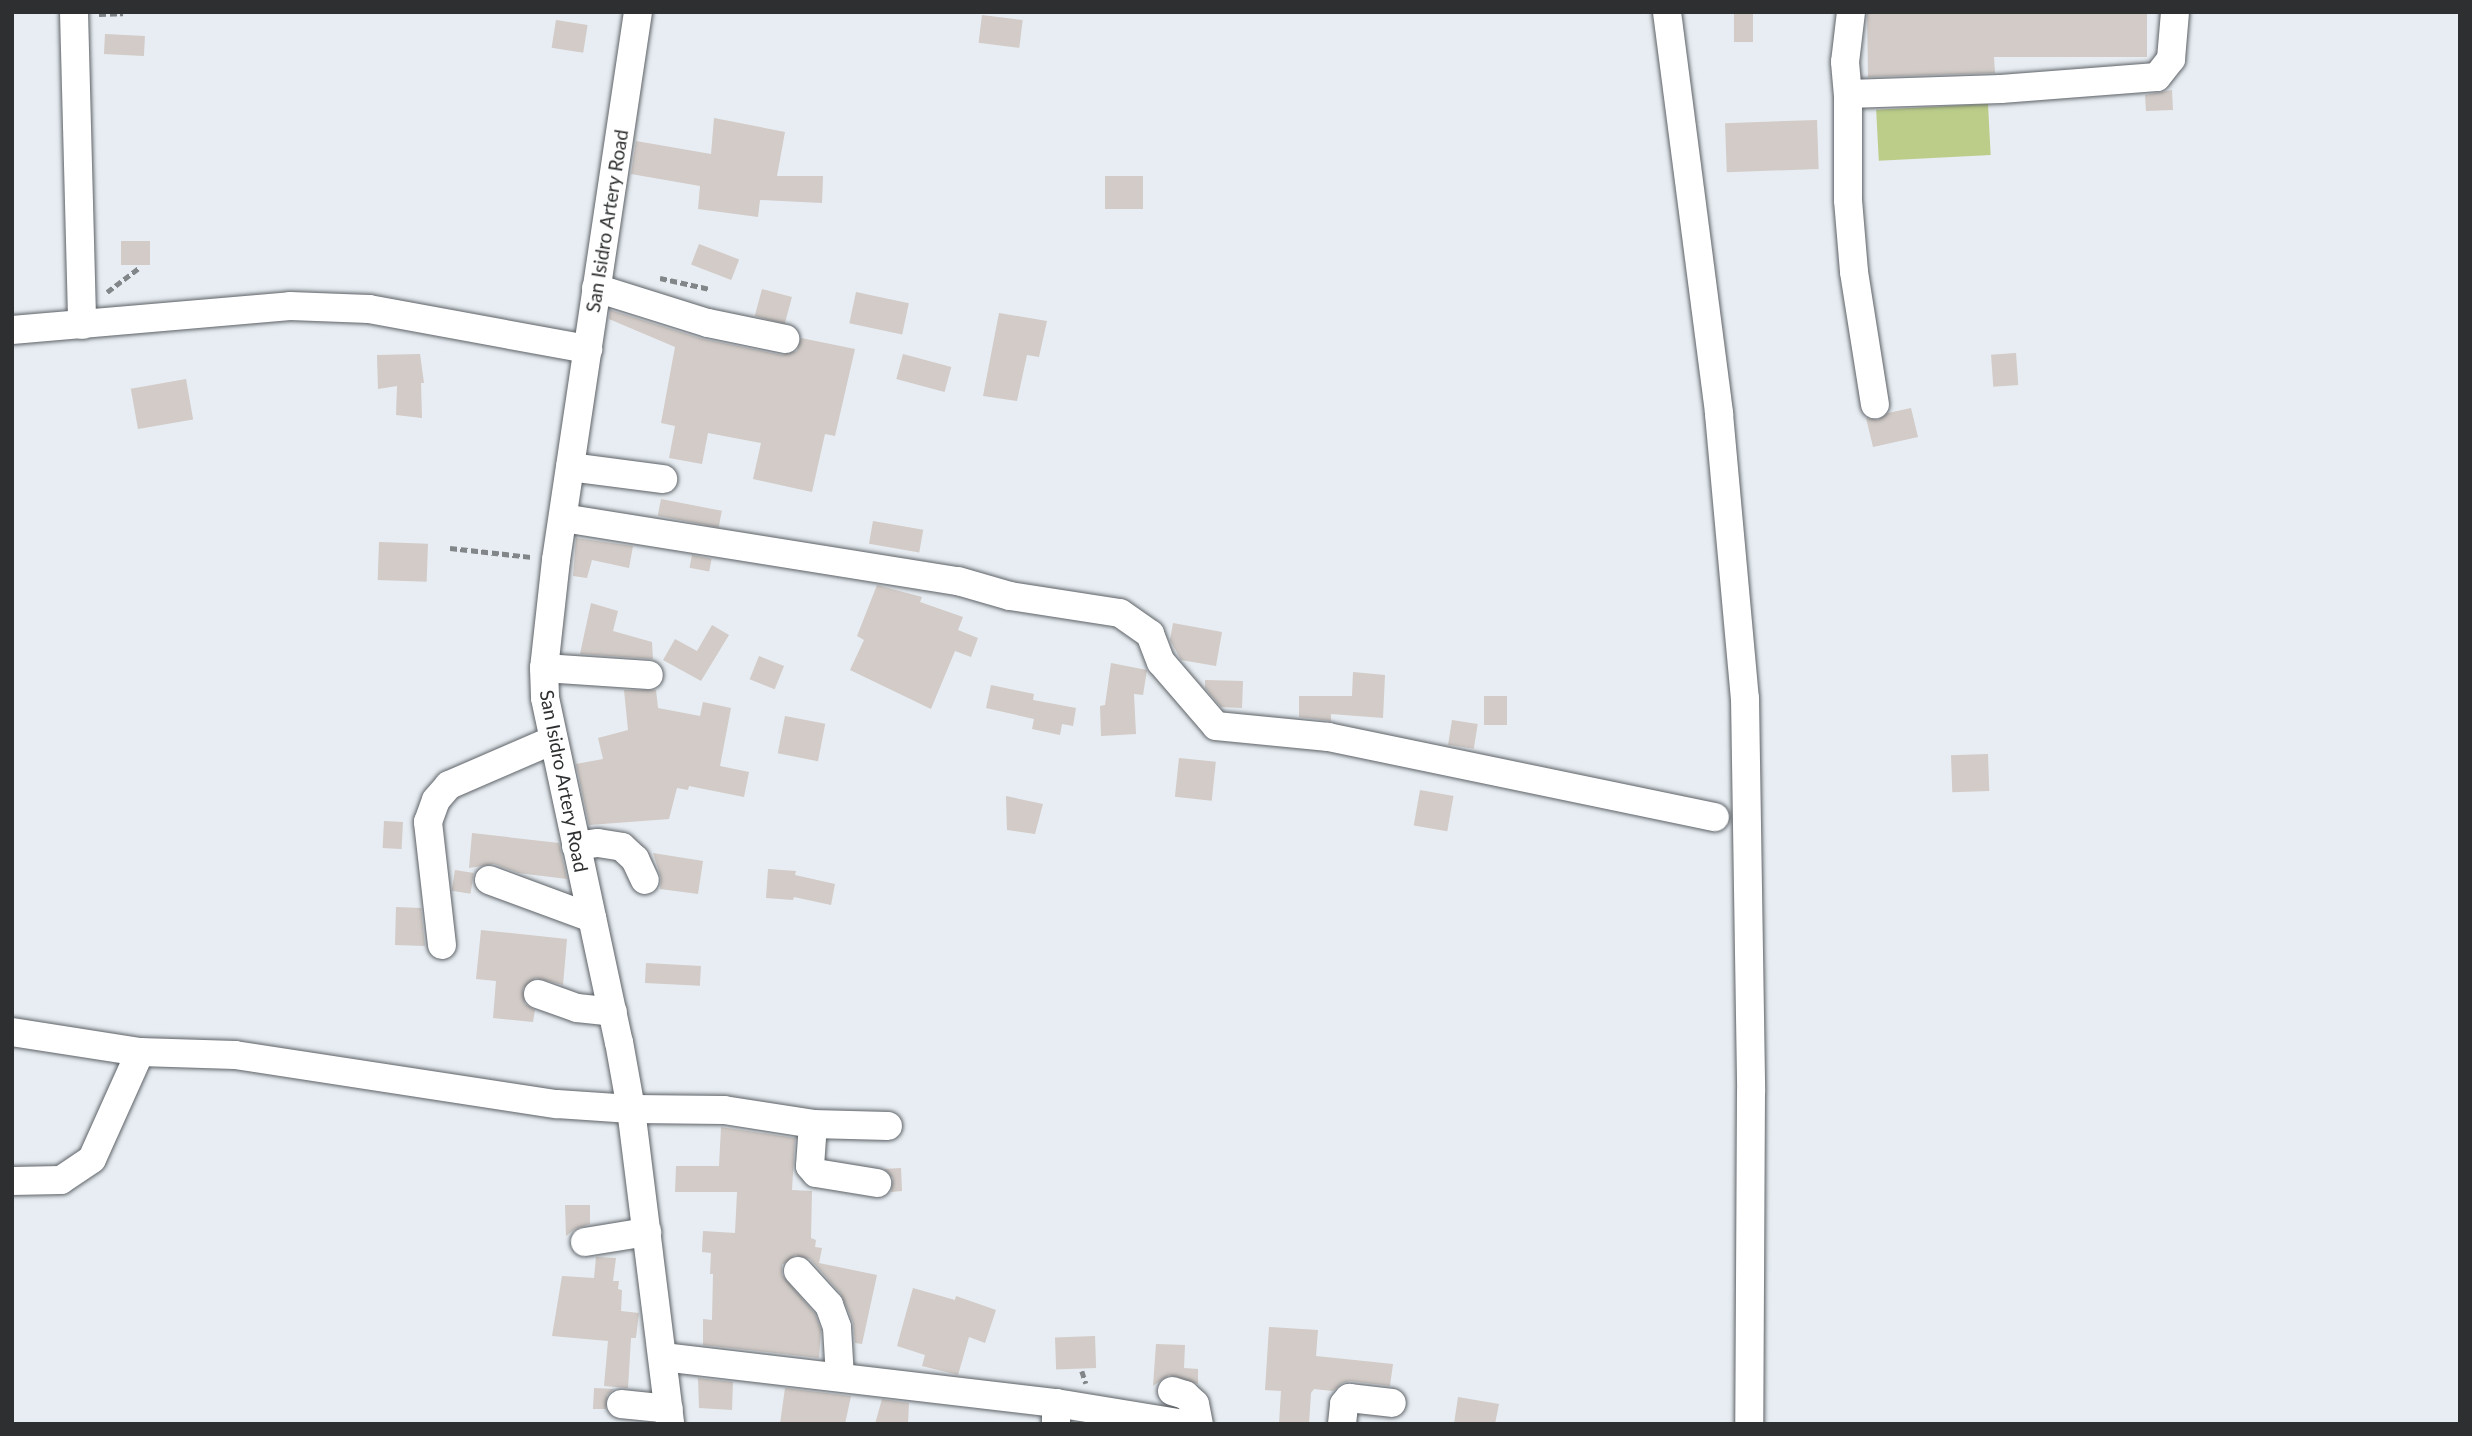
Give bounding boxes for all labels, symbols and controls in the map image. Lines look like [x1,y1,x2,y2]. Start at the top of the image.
street label: San Isidro Artery Road [581,127,633,315]
street label: San Isidro Artery Road [535,688,593,874]

